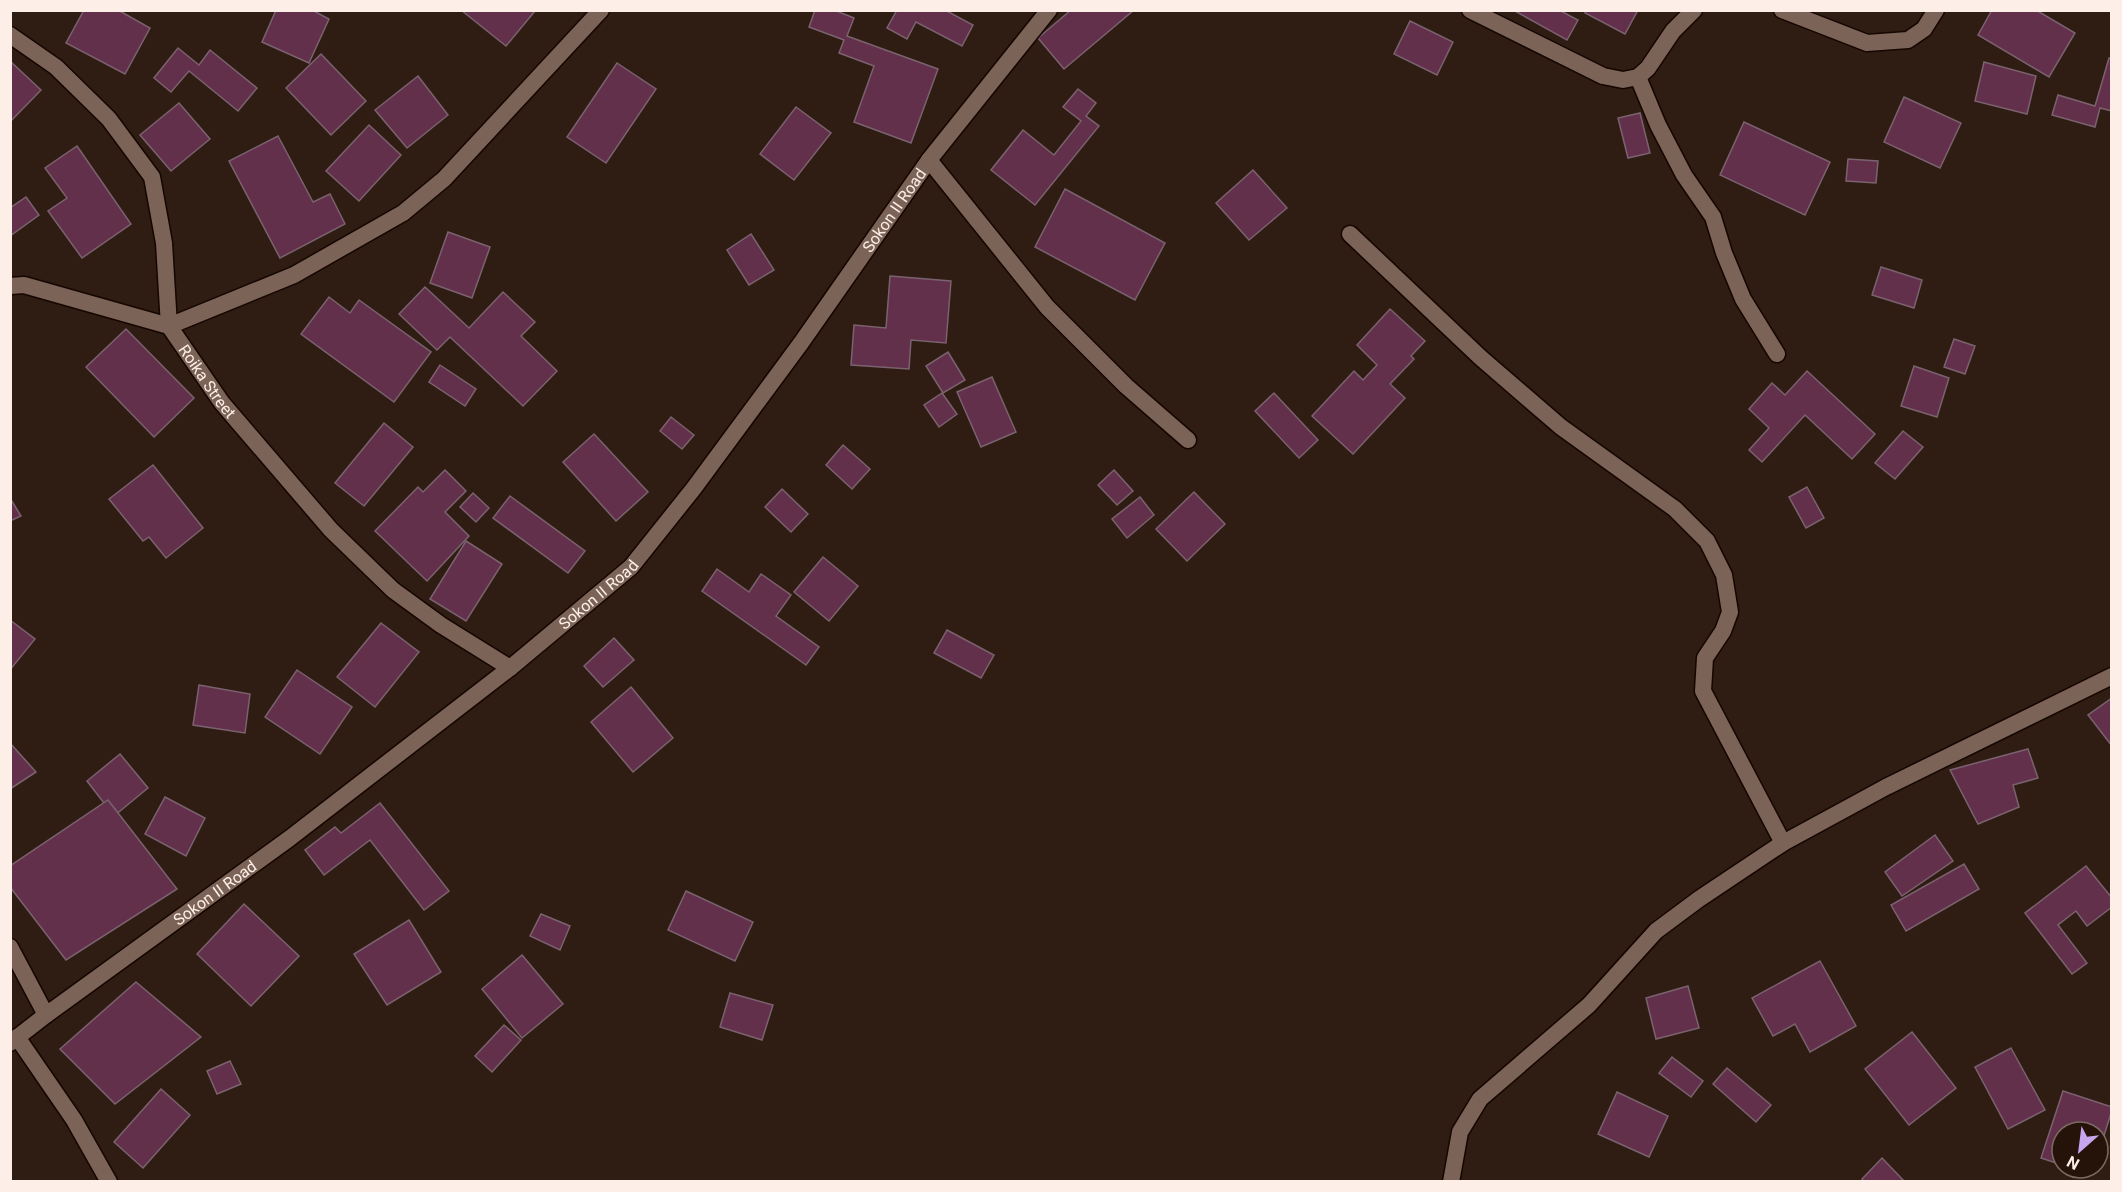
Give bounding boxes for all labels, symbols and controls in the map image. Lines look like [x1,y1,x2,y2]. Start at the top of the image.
street label: Sokon II Road [858,165,930,256]
street label: Roika Street [175,341,240,422]
street label: Sokon II Road [555,556,643,633]
street label: Sokon II Road [170,857,260,930]
north arrow [2050,1120,2110,1180]
text: N [2064,1152,2083,1174]

